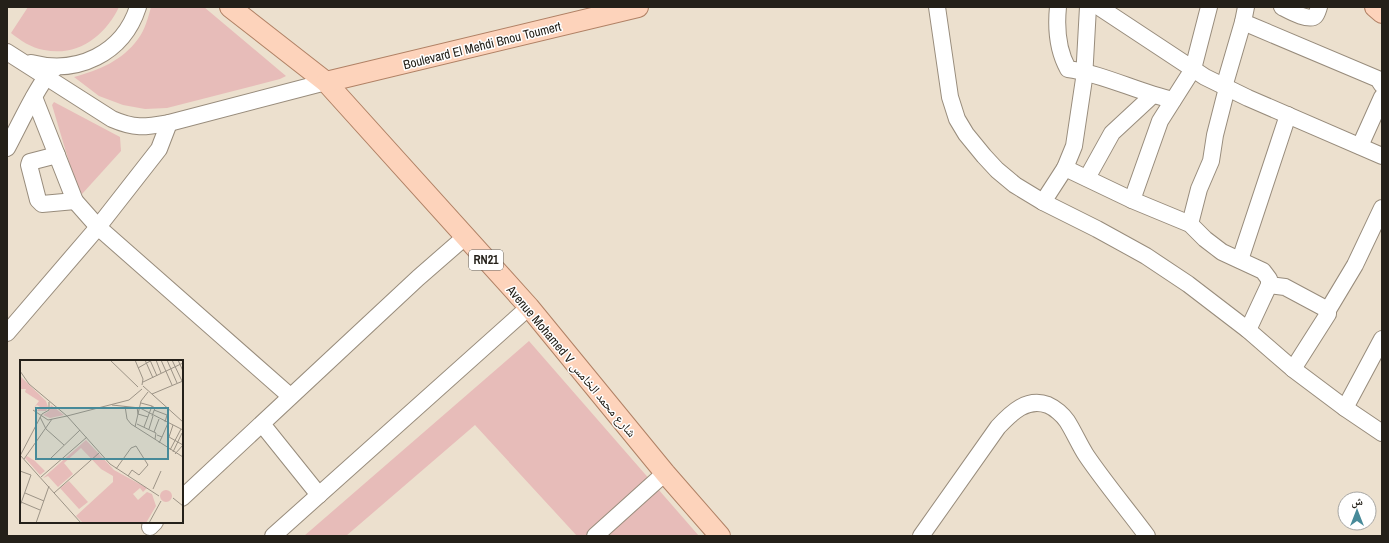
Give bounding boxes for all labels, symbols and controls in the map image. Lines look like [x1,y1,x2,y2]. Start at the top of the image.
street label: Boulevard El Mehdi Bnou Toumert [401,18,563,73]
road number: RN21 [469,250,503,270]
street label: Avenue Mohamed V شارع محمد الخامس [502,281,640,441]
inset map [20,360,183,523]
north arrow [1337,491,1377,531]
text: ش [1351,494,1363,509]

